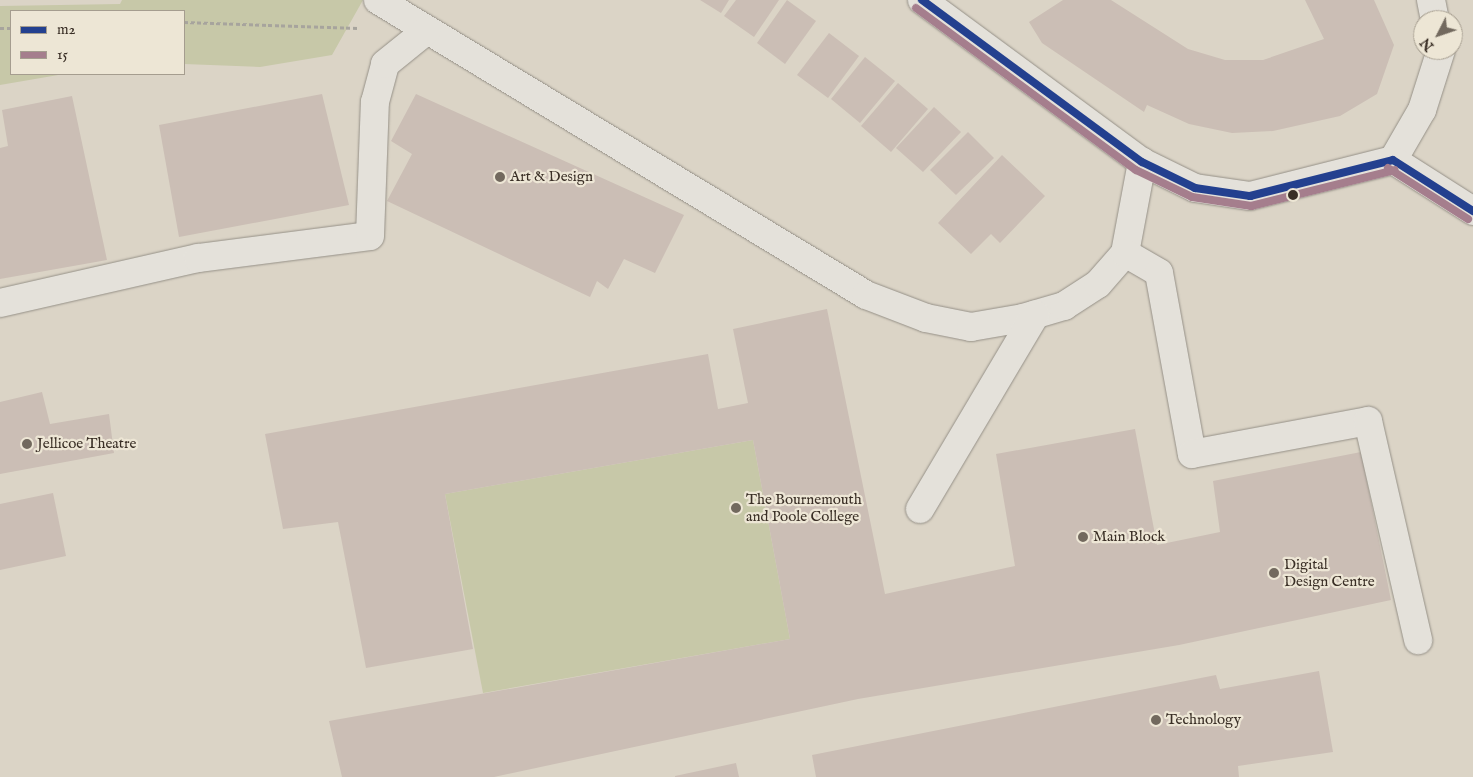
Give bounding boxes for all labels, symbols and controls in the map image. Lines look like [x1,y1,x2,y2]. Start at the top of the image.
legend [10,10,185,75]
north arrow [1413,10,1463,60]
text: m2 [57,20,76,39]
text: N [1417,34,1438,55]
text: 15 [57,45,68,64]
place label: Art & Design [510,168,593,186]
marker: Art & Design [494,171,506,183]
unlabelled marker [1288,190,1298,200]
place label: Jellicoe Theatre [37,435,136,453]
marker: Jellicoe Theatre [21,438,33,450]
place label: The Bournemouth and Poole College [746,490,862,525]
marker: The Bournemouth and Poole College [730,502,742,514]
place label: Main Block [1093,528,1165,546]
marker: Main Block [1077,531,1089,543]
place label: Digital Design Centre [1284,555,1375,590]
marker: Digital Design Centre [1268,567,1280,579]
place label: Technology [1166,711,1241,729]
marker: Technology [1150,714,1162,726]

